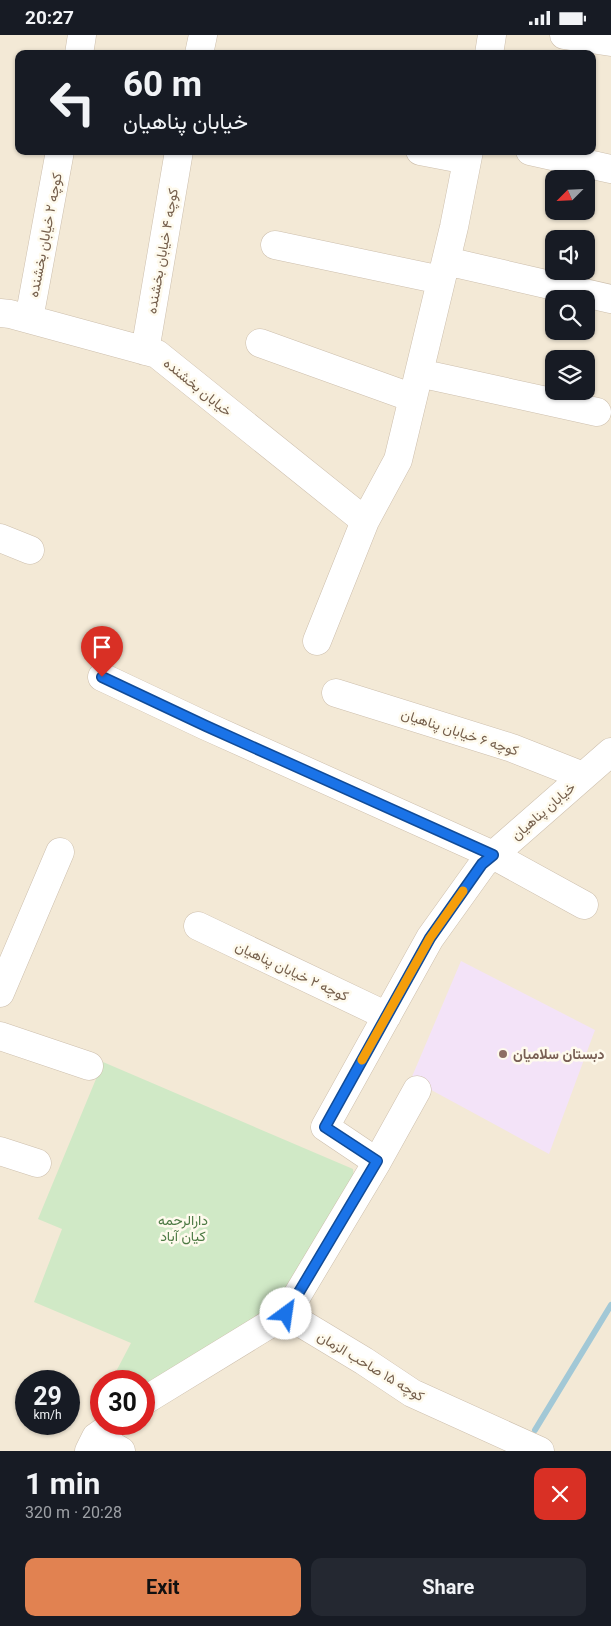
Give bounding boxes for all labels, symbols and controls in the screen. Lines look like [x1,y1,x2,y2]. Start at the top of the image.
text: 20:27 [25,6,74,29]
text: 60 m [123,64,202,105]
icon: left [40,70,105,135]
text: خیابان پناهیان [123,109,248,134]
north arrow [545,170,595,220]
map controls [545,170,595,400]
street label: کوچه ۲ خیابان بخشنده [25,171,67,299]
street label: کوچه ۴ خیابان بخشنده [143,187,183,315]
button: sound [545,230,595,280]
button: search [545,290,595,340]
button: layers [545,350,595,400]
street label: خیابان بخشنده [160,355,235,420]
pin [81,626,123,677]
icon: arrive [88,633,116,661]
street label: کوچه ۶ خیابان پناهیان [399,705,521,760]
street label: خیابان پناهیان [508,779,580,845]
street label: کوچه ۲ خیابان پناهیان [232,938,351,1006]
place label: دبستان سلامیان [513,1046,605,1063]
marker: دبستان سلامیان [497,1048,509,1060]
park label: دارالرحمه کیان آباد [158,1212,208,1245]
position arrow [259,1287,311,1339]
street label: کوچه ۱۵ صاحب الزمان [314,1328,427,1406]
speed limit sign: 30 [90,1370,155,1435]
text: 29 [33,1382,62,1411]
text: km/h [33,1408,62,1422]
text: 1 min [25,1466,100,1501]
button: close [534,1468,586,1520]
text: 320 m · 20:28 [25,1503,122,1522]
button: Exit [25,1558,301,1616]
button: Share [311,1558,586,1616]

